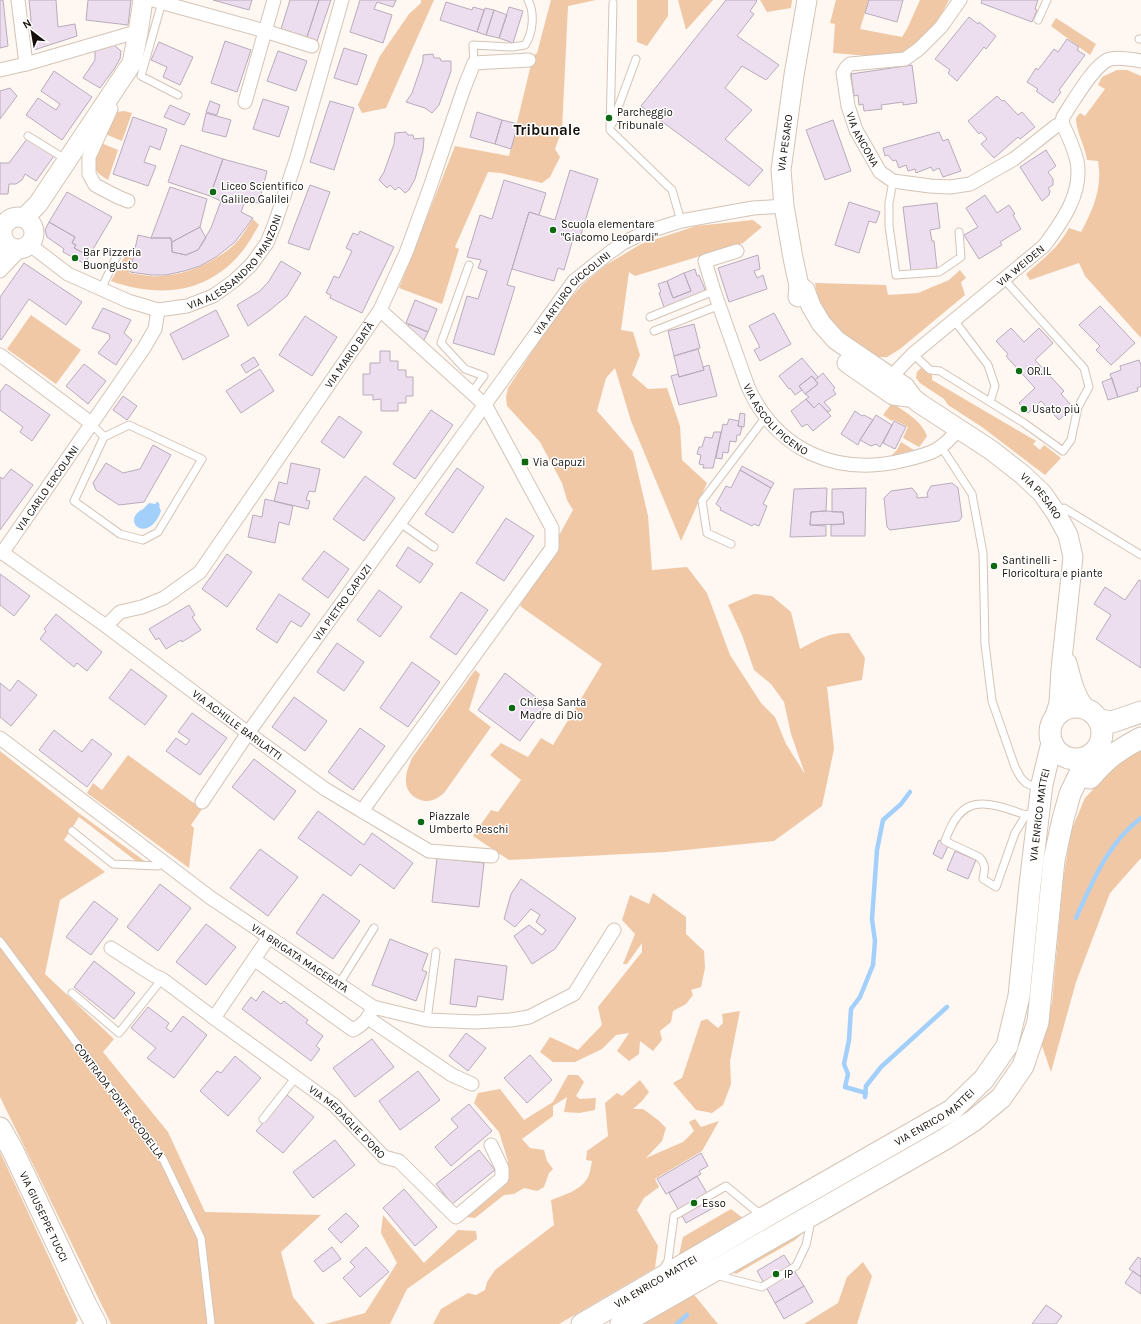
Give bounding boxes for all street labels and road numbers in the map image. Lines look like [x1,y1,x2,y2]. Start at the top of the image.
street label: VIA ANCONA [844,110,882,170]
street label: VIA PESARO [774,114,795,172]
street label: VIA ALESSANDRO MANZONI [185,212,284,312]
street label: VIA WEIDEN [994,242,1047,289]
street label: VIA ARTURO CICCOLINI [531,248,613,338]
street label: VIA MARIO BATÀ [322,318,377,391]
street label: VIA ASCOLI PICENO [741,382,811,458]
street label: VIA CARLO ERCOLANI [13,442,81,534]
street label: VIA PESARO [1018,470,1065,521]
street label: VIA PIETRO CAPUZI [310,561,374,643]
street label: VIA ACHILLE BARILATTI [190,687,285,762]
street label: VIA ENRICO MATTEI [1026,767,1052,862]
street label: VIA BRIGATA MACERATA [249,920,352,996]
street label: CONTRADA FONTE SCODELLA [71,1041,167,1162]
street label: VIA MEDAGLIE D'ORO [306,1082,388,1161]
street label: VIA ENRICO MATTEI [892,1086,977,1148]
street label: VIA GIUSEPPE TUCCI [17,1169,71,1264]
street label: VIA ENRICO MATTEI [612,1252,699,1310]

